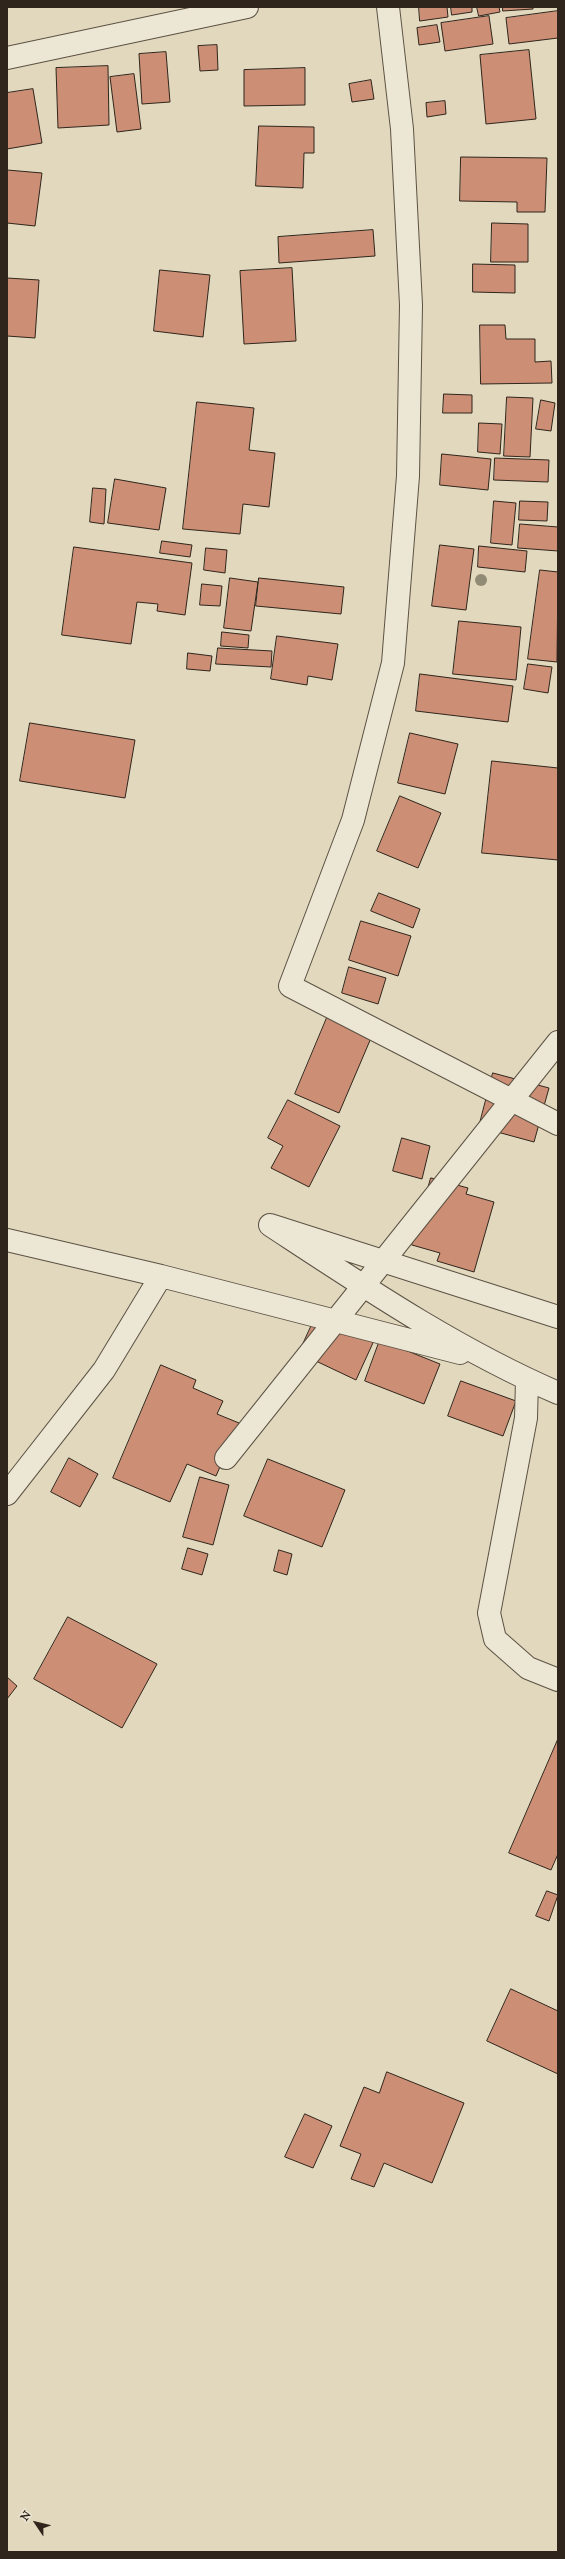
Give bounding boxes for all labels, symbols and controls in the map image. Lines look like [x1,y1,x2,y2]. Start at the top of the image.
north arrow [16,2503,56,2543]
text: N [18,2508,34,2523]

